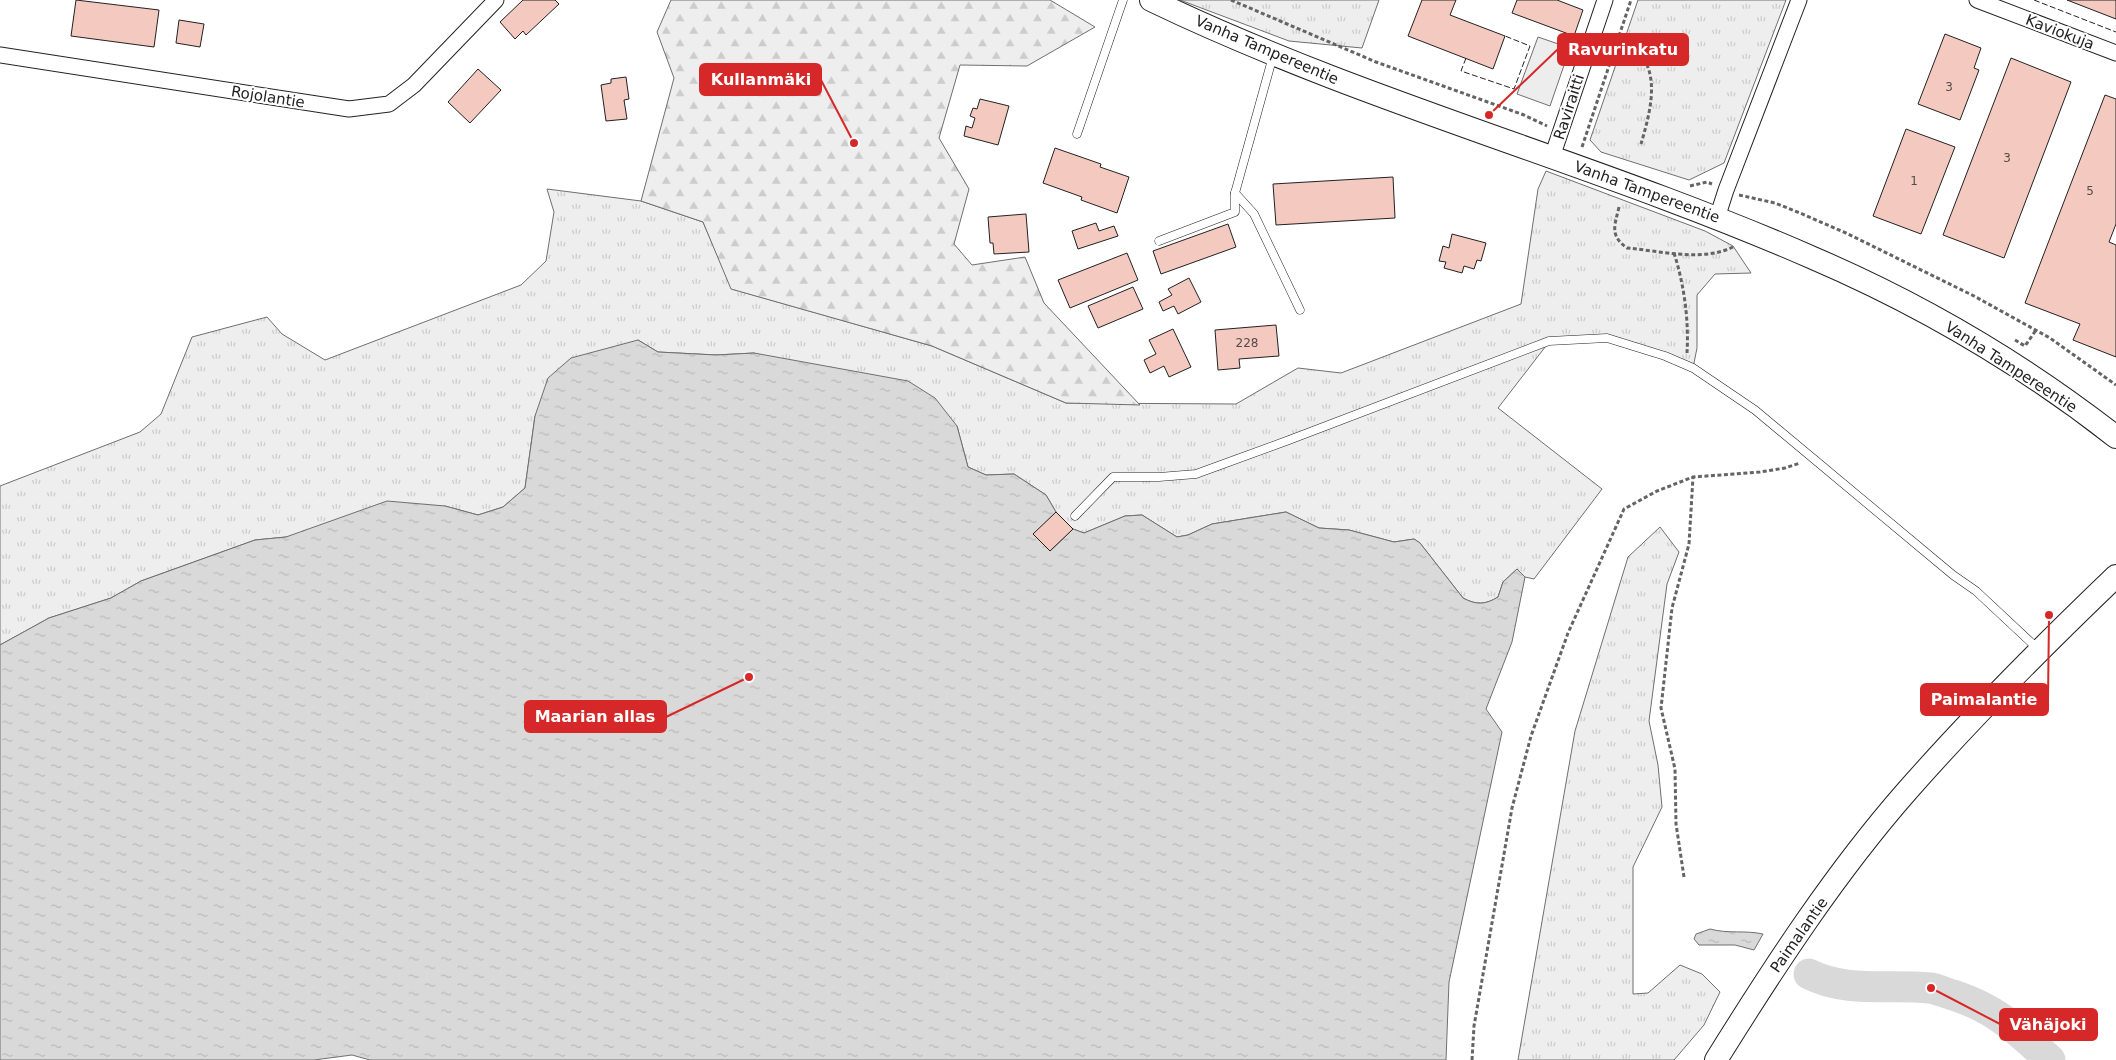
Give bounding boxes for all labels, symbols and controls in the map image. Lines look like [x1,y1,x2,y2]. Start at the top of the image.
street label: Kaviokuja [2023,11,2097,53]
street label: Vanha Tampereentie [1193,12,1341,88]
callout: Ravurinkatu [1558,34,1688,65]
text: Ravurinkatu [1568,40,1678,59]
callout: Kullanmäki [700,64,821,95]
text: Kullanmäki [711,70,811,89]
street label: Raviraitti [1550,72,1588,142]
house number: 3 [1945,80,1953,94]
street label: Rojolantie [230,82,306,112]
house number: 3 [2003,151,2011,165]
street label: Vanha Tampereentie [1572,157,1722,227]
house number: 1 [1910,174,1918,188]
house number: 5 [2086,184,2094,198]
street label: Vanha Tampereentie [1942,318,2080,416]
house number: 228 [1236,336,1258,350]
callout: Paimalantie [1921,684,2048,715]
text: Paimalantie [1931,690,2038,709]
callout: Maarian allas [525,701,666,732]
text: Maarian allas [535,707,655,726]
street label: Paimalantie [1766,894,1832,976]
callout: Vähäjoki [2000,1009,2097,1040]
text: Vähäjoki [2009,1015,2087,1034]

